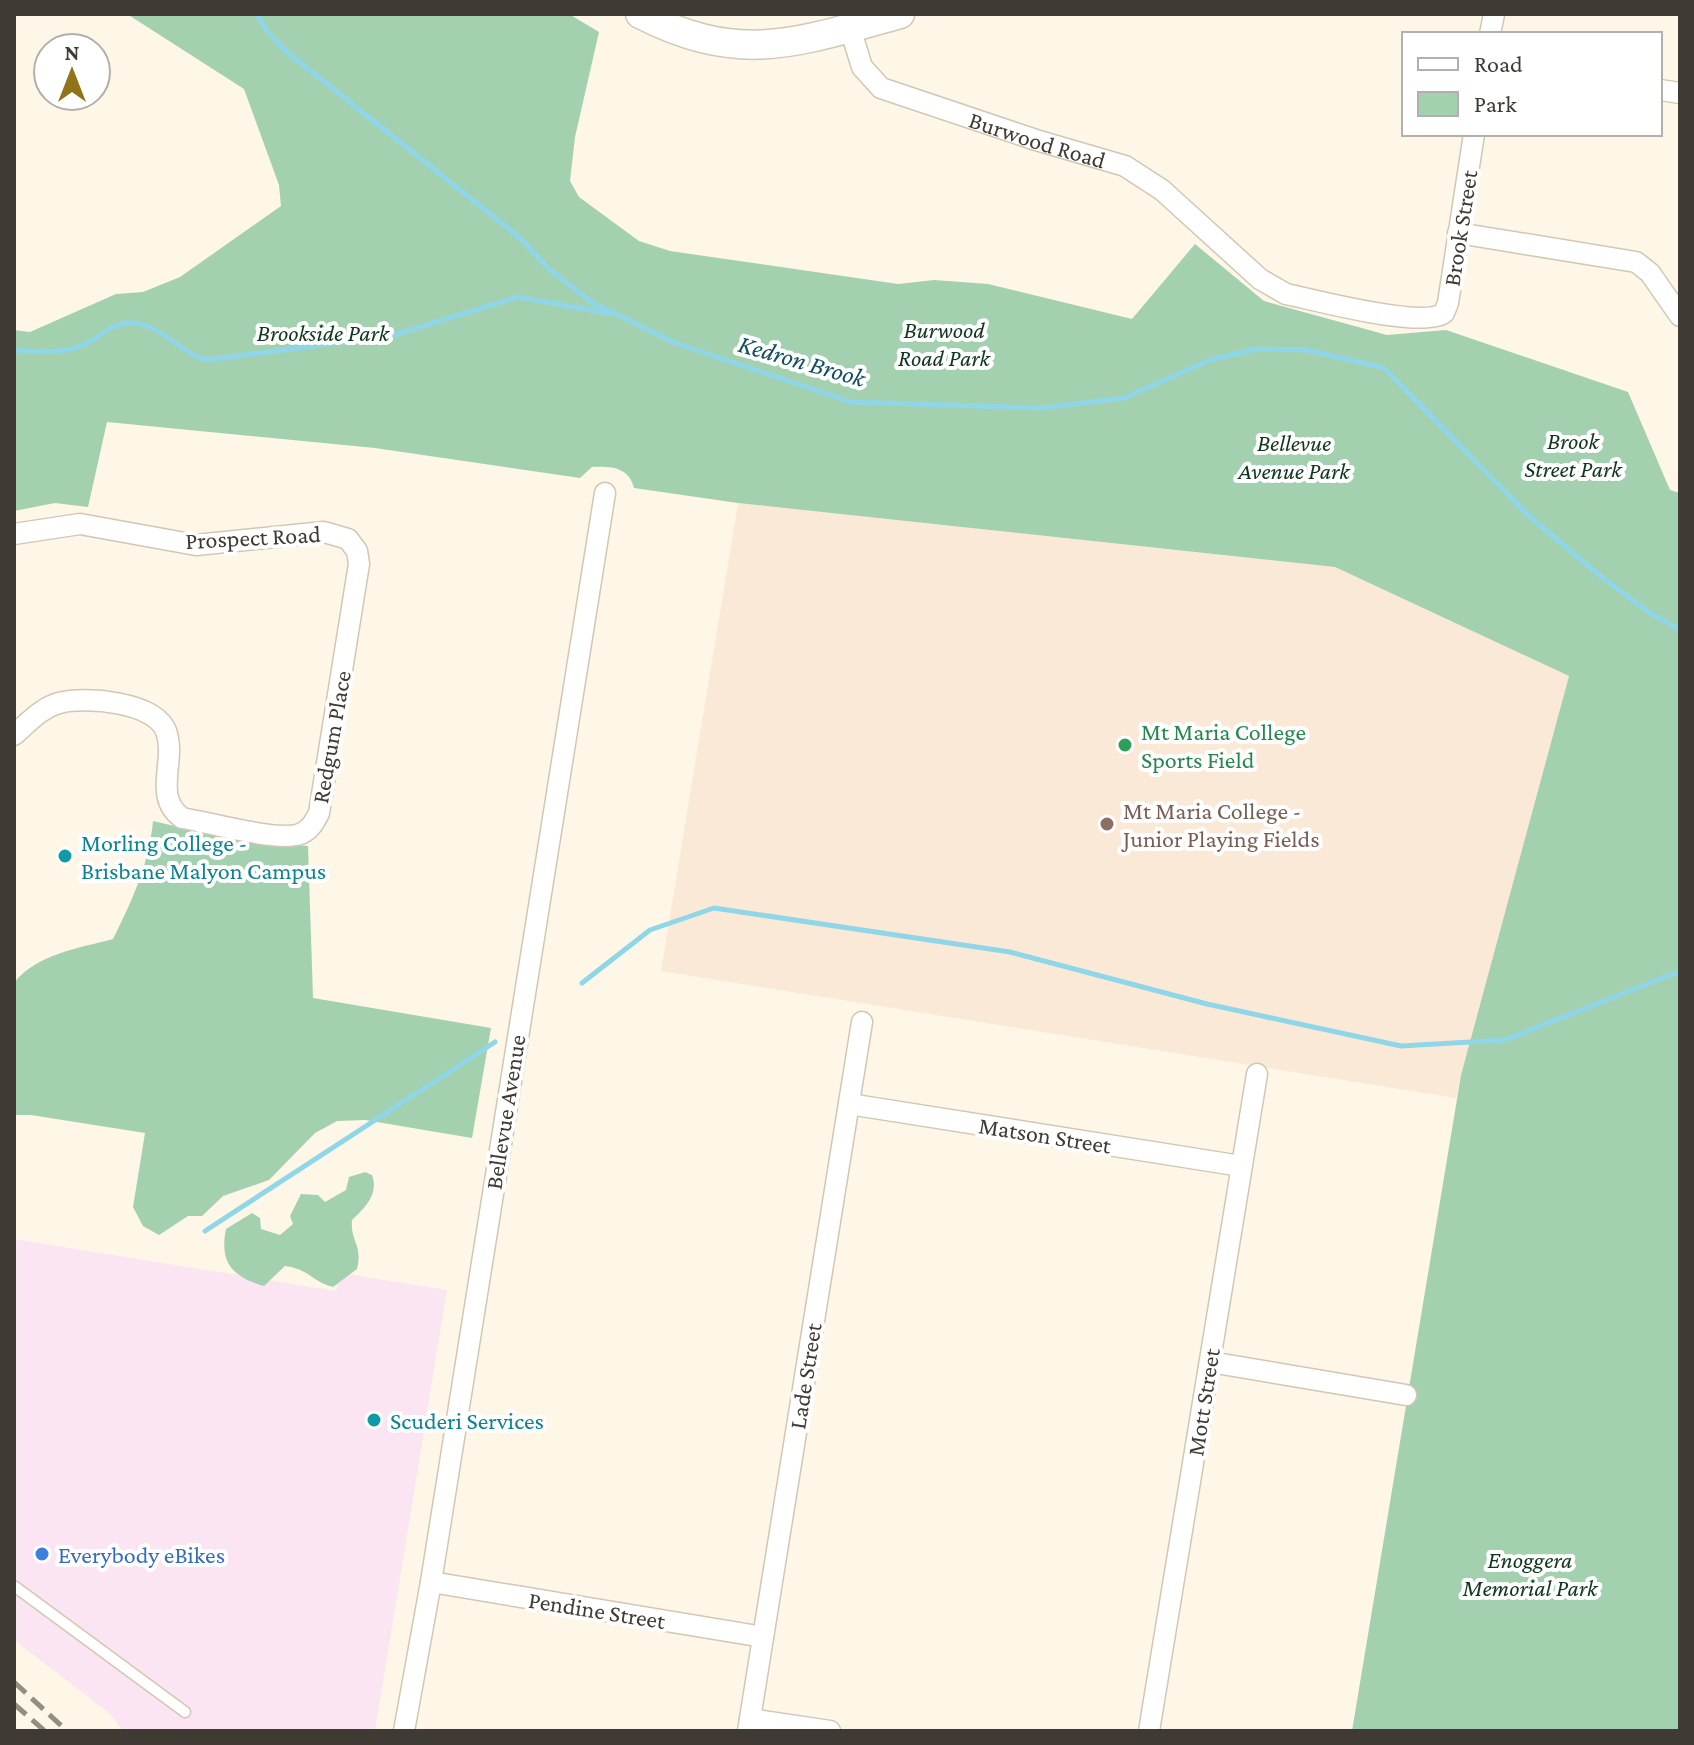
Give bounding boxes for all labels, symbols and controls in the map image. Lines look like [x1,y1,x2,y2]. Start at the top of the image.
north arrow [32,32,112,112]
legend [1402,32,1662,136]
text: N [65,40,80,65]
text: Road [1474,50,1523,77]
text: Park [1474,90,1517,117]
street label: Burwood Road [966,105,1109,173]
street label: Brook Street [1438,167,1483,288]
park label: Burwood Road Park [898,316,991,371]
park label: Brookside Park [257,319,391,346]
water label: Kedron Brook [735,329,870,393]
park label: Brook Street Park [1524,427,1623,482]
park label: Bellevue Avenue Park [1237,429,1351,484]
street label: Prospect Road [185,520,322,554]
street label: Redgum Place [306,669,356,805]
place label: Mt Maria College Sports Field [1141,718,1306,773]
marker: Mt Maria College Sports Field [1116,736,1134,754]
place label: Mt Maria College - Junior Playing Fields [1121,797,1320,852]
marker: Mt Maria College - Junior Playing Fields [1098,815,1116,833]
place label: Morling College - Brisbane Malyon Campus [81,829,326,884]
marker: Morling College - Brisbane Malyon Campus [56,847,74,865]
street label: Bellevue Avenue [479,1033,531,1191]
street label: Matson Street [977,1111,1114,1159]
street label: Lade Street [783,1320,827,1431]
street label: Mott Street [1181,1345,1225,1458]
place label: Scuderi Services [390,1407,544,1434]
marker: Scuderi Services [365,1411,383,1429]
place label: Everybody eBikes [58,1541,225,1568]
marker: Everybody eBikes [33,1545,51,1563]
park label: Enoggera Memorial Park [1462,1546,1599,1601]
street label: Pendine Street [527,1586,668,1634]

